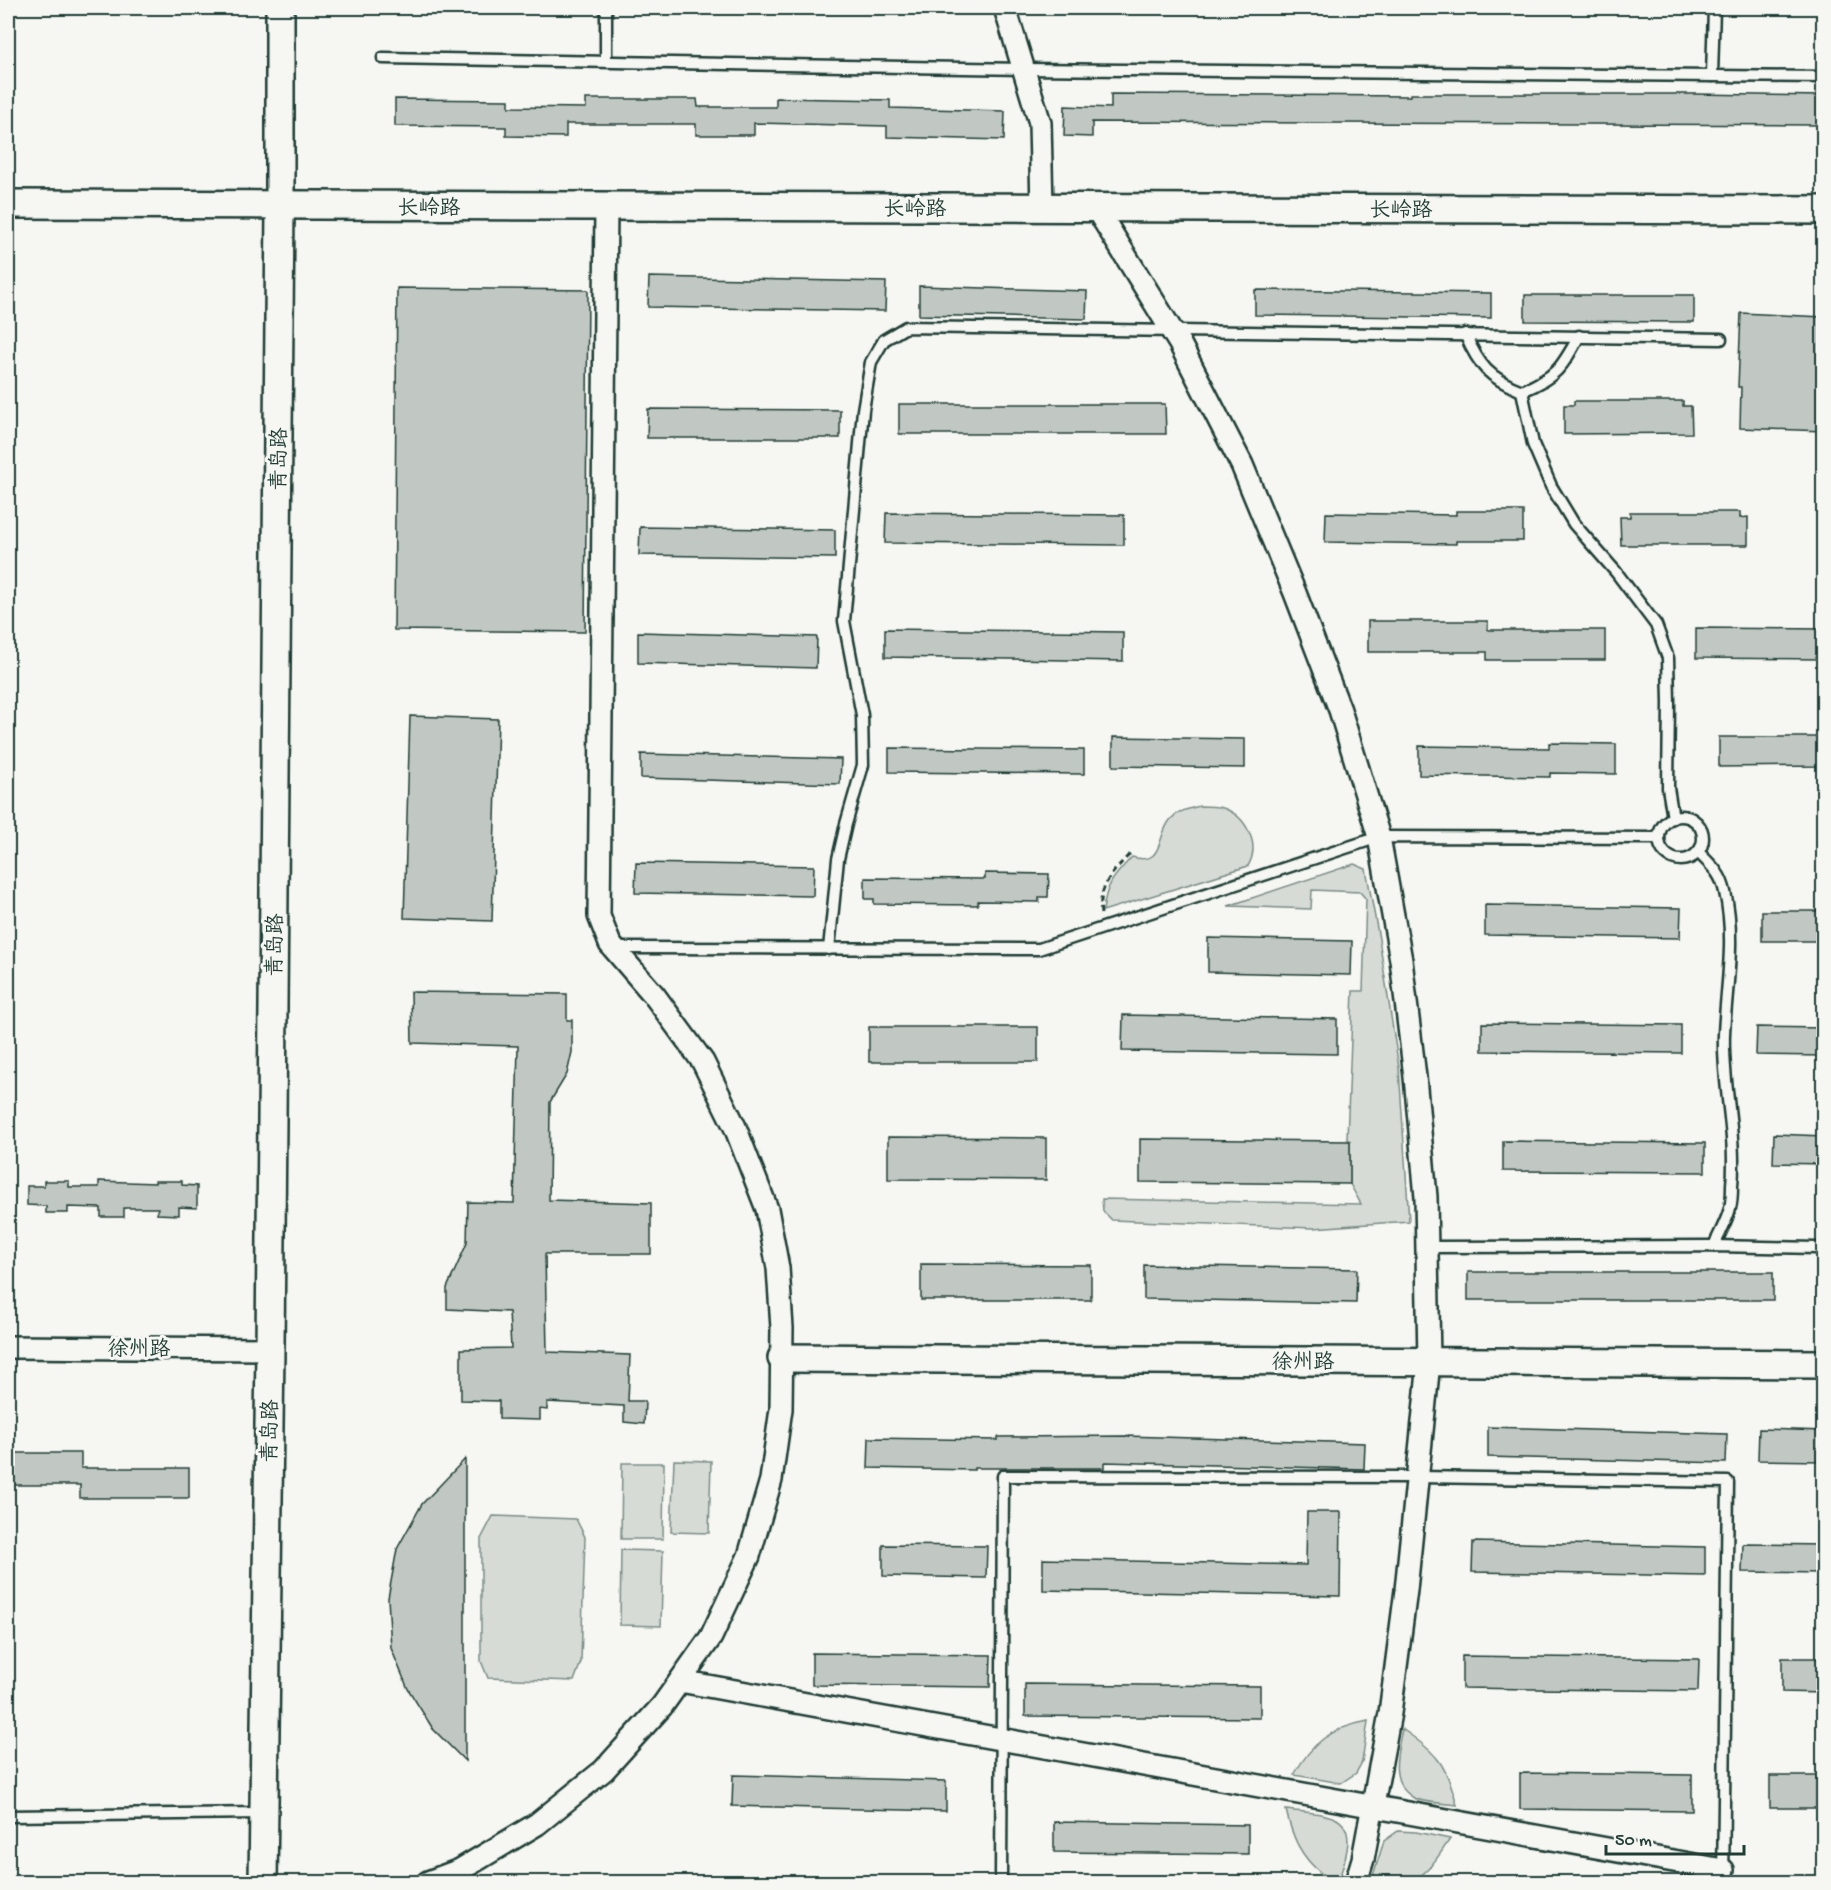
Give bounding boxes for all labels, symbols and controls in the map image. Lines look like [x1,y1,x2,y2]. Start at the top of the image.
street label: 长岭路 [398,196,461,223]
street label: 长岭路 [884,197,947,224]
street label: 长岭路 [1370,198,1433,225]
street label: 青岛路 [266,427,295,491]
street label: 青岛路 [262,913,291,977]
street label: 徐州路 [108,1337,171,1364]
street label: 徐州路 [1272,1350,1335,1377]
street label: 青岛路 [257,1399,286,1463]
scale bar [1606,1818,1744,1856]
text: 50 m [1615,1831,1652,1852]

